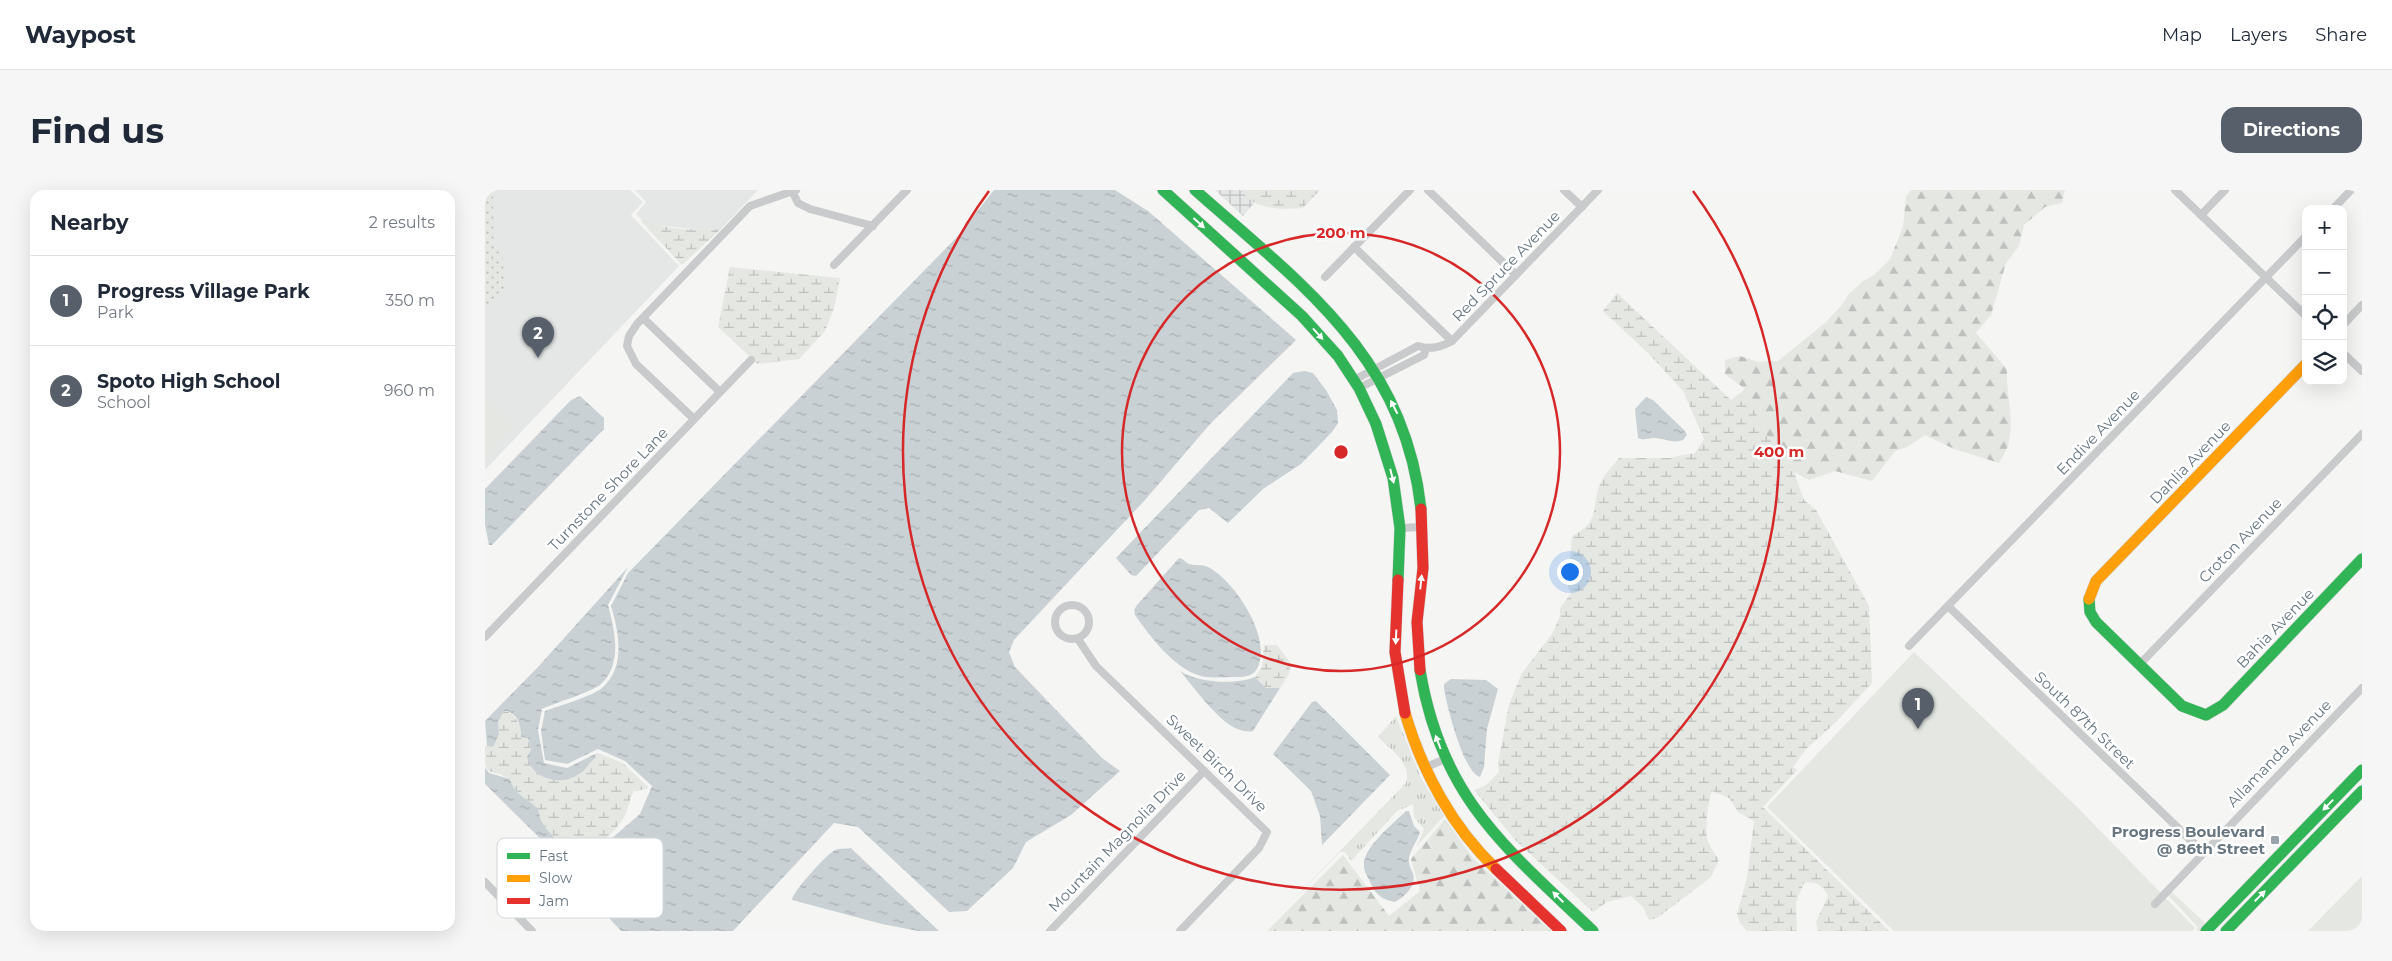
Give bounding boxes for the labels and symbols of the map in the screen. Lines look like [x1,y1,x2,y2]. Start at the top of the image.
street label: Red Spruce Avenue [1448,206,1564,326]
one-way arrow [1192,217,1204,229]
text: 200 m [1316,223,1366,242]
pin: 2 [522,317,554,358]
one-way arrow [1312,327,1323,340]
street label: Endive Avenue [2052,385,2144,479]
one-way arrow [1389,400,1397,414]
street label: Dahlia Avenue [2145,416,2235,508]
street label: Turnstone Shore Lane [544,423,672,555]
text: 400 m [1754,442,1804,461]
centre of rings [1332,443,1350,461]
one-way arrow [1388,468,1396,483]
street label: Croton Avenue [2194,493,2286,587]
your location [1557,559,1583,585]
one-way arrow [1417,574,1425,590]
street label: Bahia Avenue [2232,584,2318,672]
one-way arrow [1391,630,1399,646]
street label: South 87th Street [2031,667,2139,773]
pin: 1 [1902,688,1934,729]
street label: Allamanda Avenue [2223,695,2335,811]
street label: Sweet Birch Drive [1163,710,1271,816]
one-way arrow [1434,735,1442,749]
street label: Mountain Magnolia Drive [1044,766,1190,916]
one-way arrow [2322,799,2334,811]
place label: Progress Boulevard @ 86th Street [2111,822,2265,858]
marker: Progress Boulevard @ 86th Street [2269,834,2281,846]
legend [497,838,663,918]
text: Fast [539,847,569,865]
text: Slow [539,869,573,887]
one-way arrow [1552,891,1564,903]
one-way arrow [2254,891,2266,903]
text: Jam [538,892,569,910]

